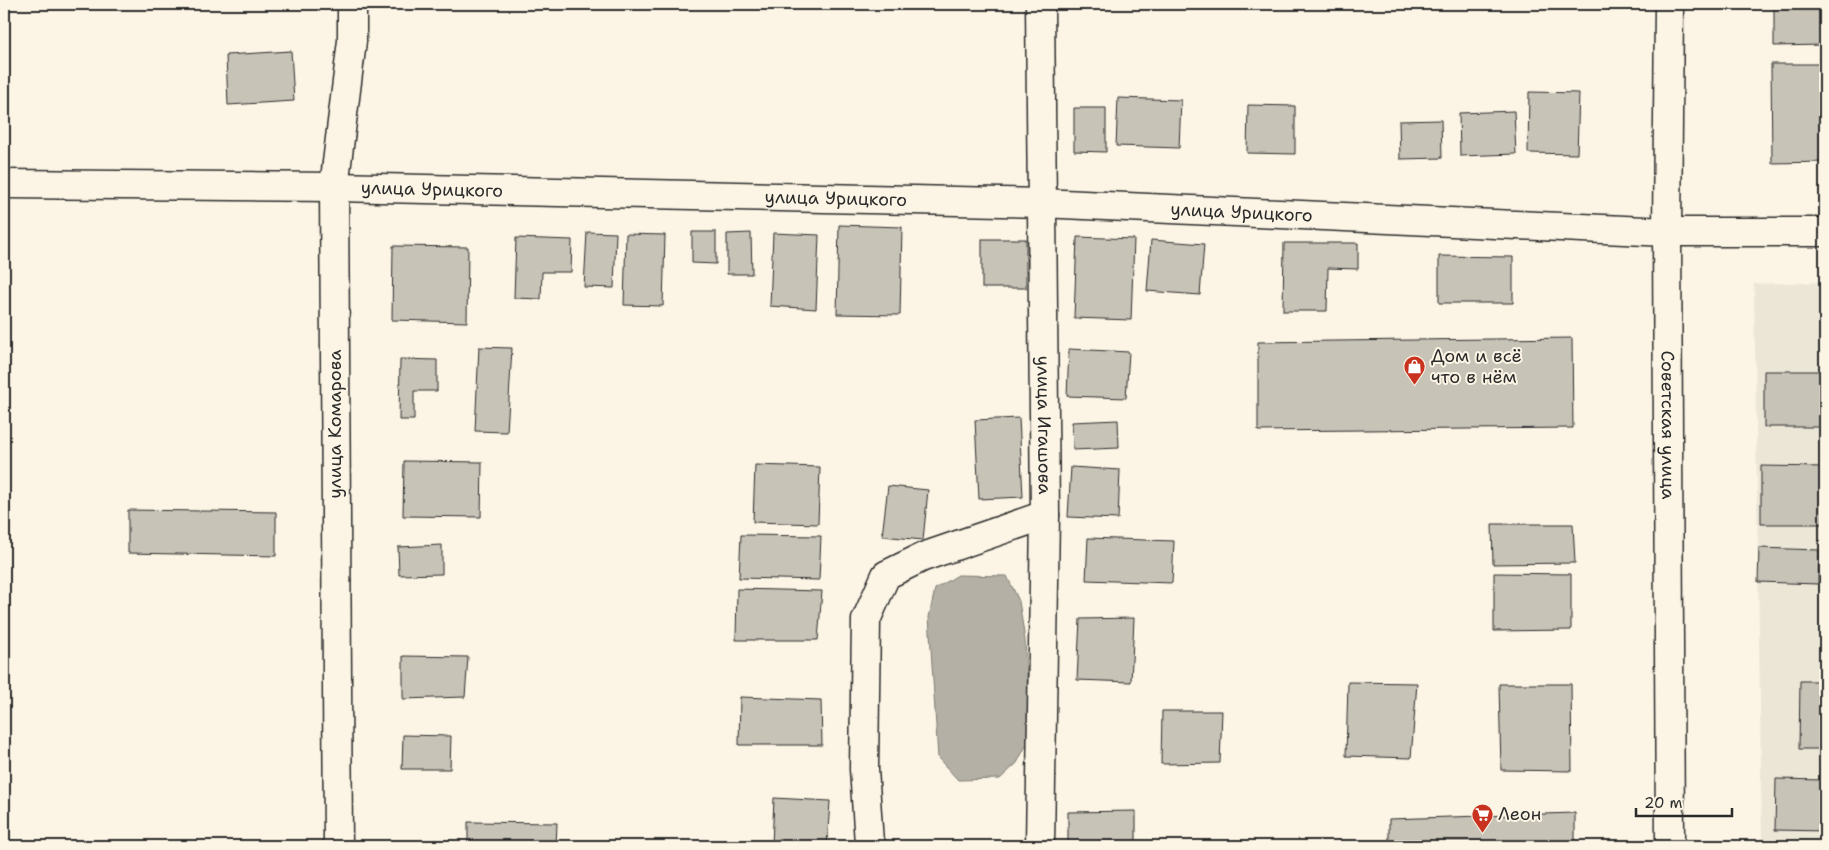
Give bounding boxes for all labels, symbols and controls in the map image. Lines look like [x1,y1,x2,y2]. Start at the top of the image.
street label: улица Урицкого [361,176,503,203]
street label: улица Урицкого [764,185,907,212]
street label: улица Урицкого [1170,197,1313,228]
place label: Дом и всё что в нём [1431,344,1522,389]
street label: улица Комарова [323,349,347,499]
street label: Советская улица [1656,350,1680,500]
shop icon: Дом и всё что в нём [1403,354,1427,385]
street label: улица Игашова [1031,355,1057,494]
scale bar [1636,785,1733,817]
text: 20 m [1644,793,1683,813]
supermarket icon: Леон [1470,802,1494,833]
place label: Леон [1498,802,1541,826]

